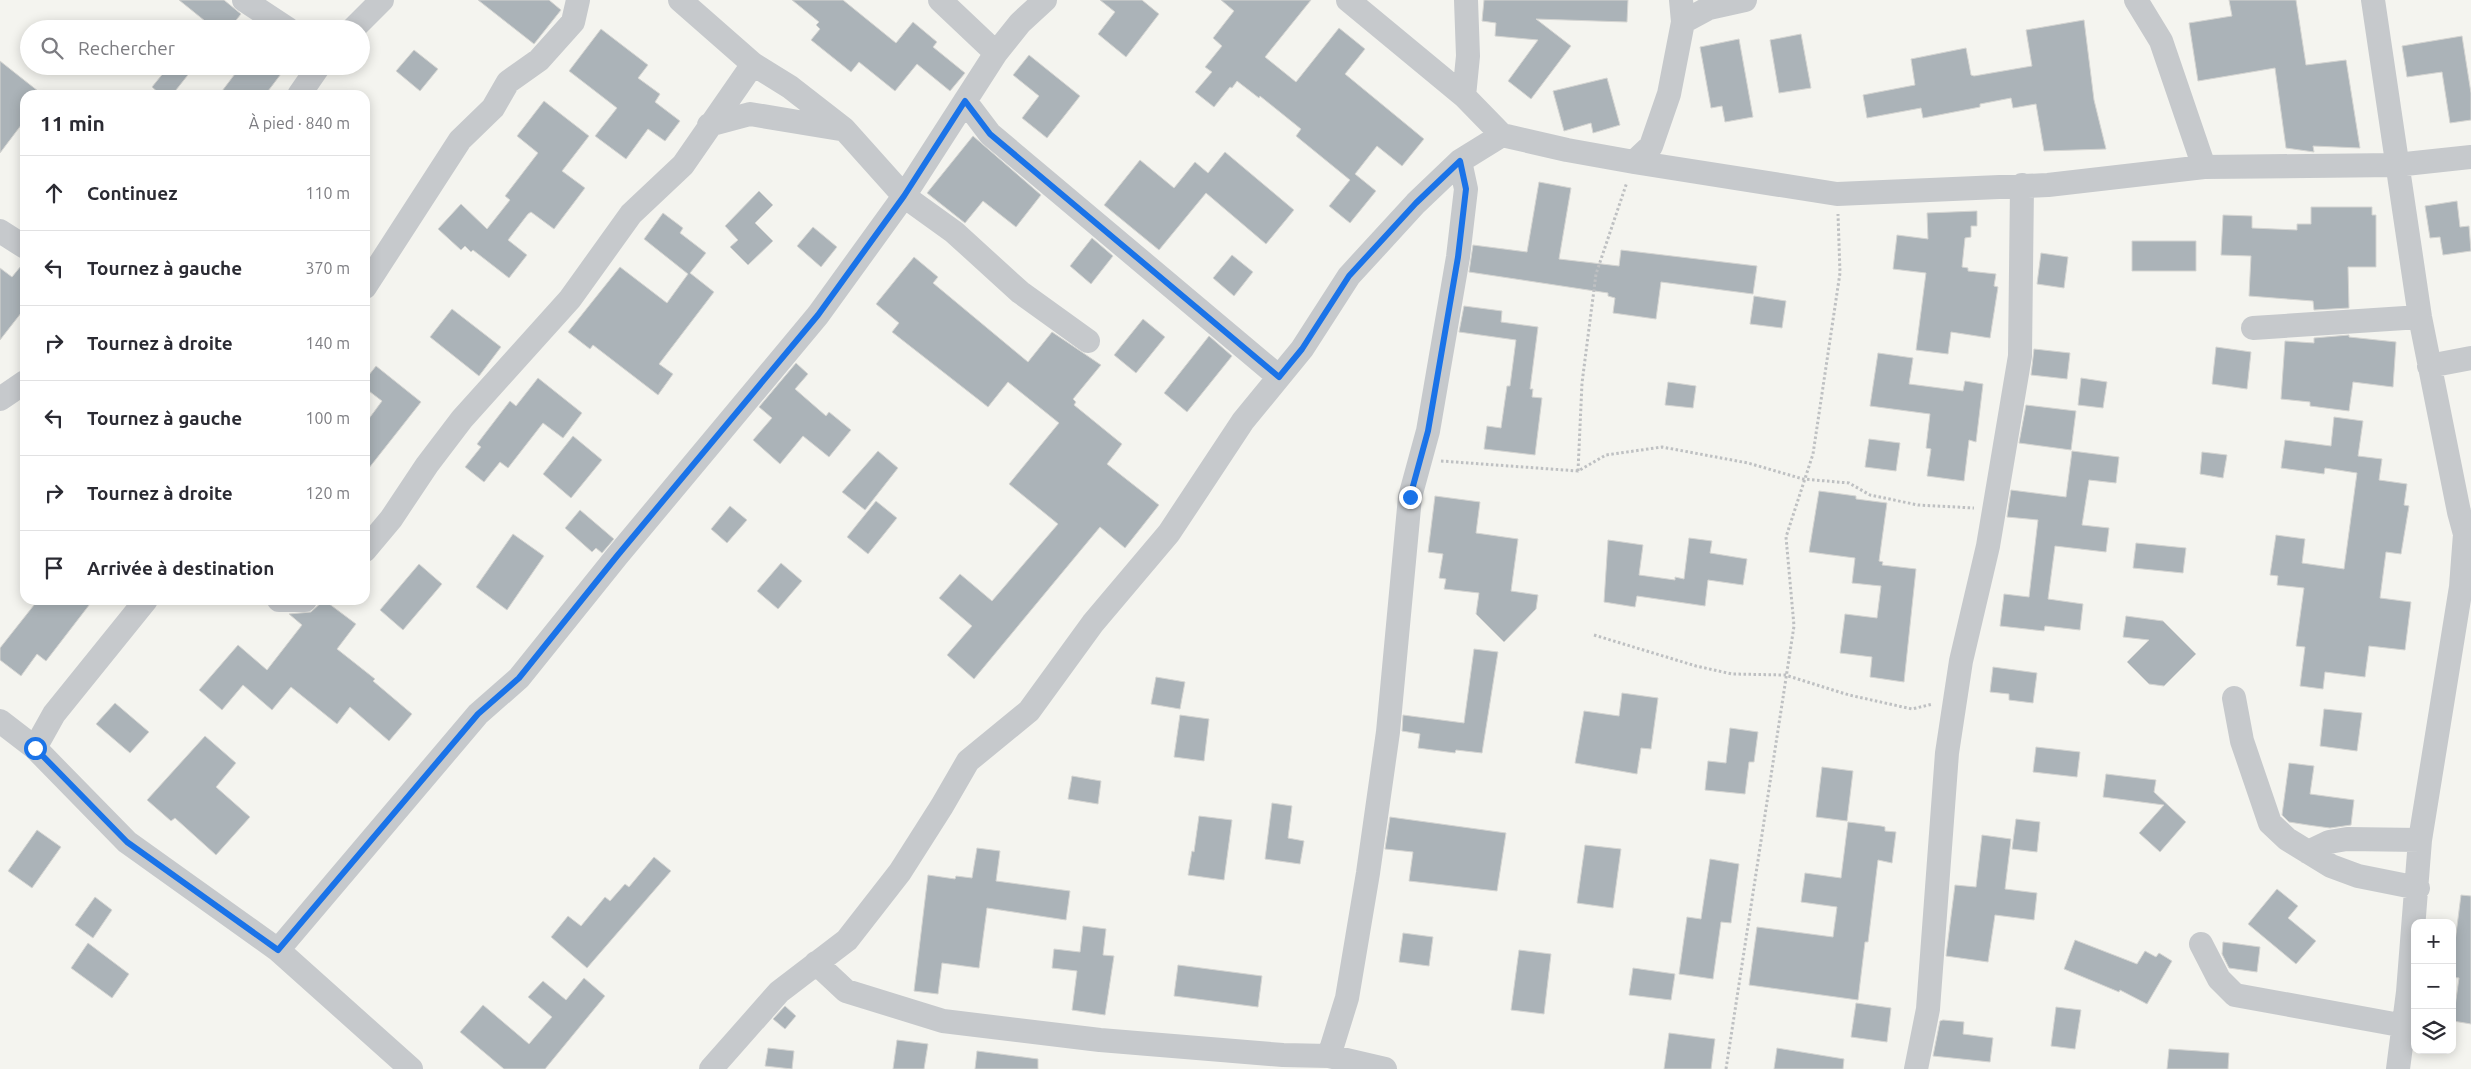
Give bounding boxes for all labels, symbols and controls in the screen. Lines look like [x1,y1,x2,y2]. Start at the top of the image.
search box [20,20,370,75]
icon: search [38,34,66,62]
text: Rechercher [78,37,175,59]
text: 11 min [40,111,105,135]
text: À pied · 840 m [249,114,350,132]
icon: ahead [40,179,68,207]
text: Continuez [87,182,177,204]
text: 110 m [305,184,350,202]
icon: left [40,254,68,282]
text: Tournez à gauche [87,257,242,279]
text: 370 m [305,259,350,277]
icon: right [40,329,68,357]
text: Tournez à droite [87,332,233,354]
text: 140 m [305,334,350,352]
icon: left [40,404,68,432]
text: Tournez à gauche [87,407,242,429]
text: 100 m [305,409,350,427]
icon: right [40,479,68,507]
text: Tournez à droite [87,482,233,504]
text: 120 m [305,484,350,502]
route end [1399,486,1422,509]
icon: arrive [40,554,68,582]
text: Arrivée à destination [87,557,274,579]
route start [24,737,47,760]
map controls [2411,919,2456,1054]
button: + [2411,919,2456,964]
button: − [2411,964,2456,1009]
button: layers [2411,1009,2456,1054]

